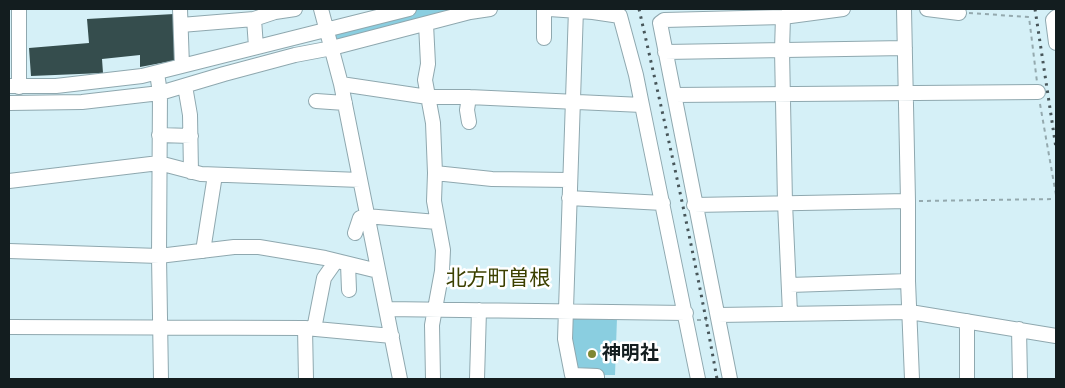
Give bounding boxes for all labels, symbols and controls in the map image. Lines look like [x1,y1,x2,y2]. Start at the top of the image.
district label: 北方町曽根 [446,266,550,292]
place label: 神明社 [602,343,659,365]
marker: 神明社 [586,348,598,360]

